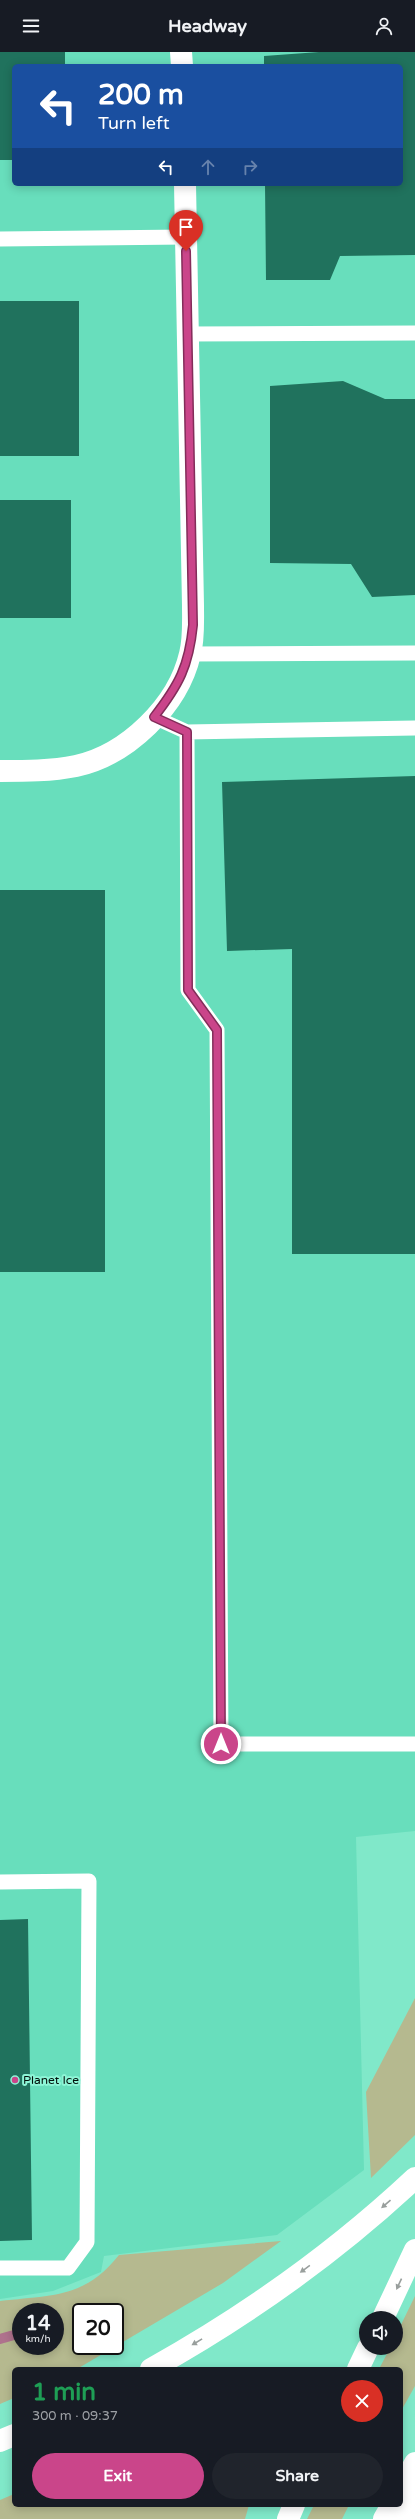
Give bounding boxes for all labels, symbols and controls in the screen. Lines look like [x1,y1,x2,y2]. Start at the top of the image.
icon: menu [20,15,42,37]
text: Headway [168,15,247,37]
icon: person [373,15,395,37]
text: 200 m [98,78,184,112]
icon: left [32,80,84,132]
text: Turn left [98,112,170,134]
icon: left [155,156,177,178]
icon: ahead [197,156,219,178]
icon: right [239,156,261,178]
pin [169,210,203,251]
icon: arrive [175,216,197,238]
position arrow [200,1723,242,1765]
place label: Planet Ice [23,2073,79,2087]
marker: Planet Ice [10,2075,20,2085]
one-way arrow [381,2200,392,2209]
one-way arrow [299,2265,310,2273]
one-way arrow [396,2278,402,2290]
speed limit sign: 20 [72,2303,124,2355]
map controls [359,2311,403,2355]
button: sound [359,2311,403,2355]
text: 14 [25,2312,51,2336]
text: km/h [25,2333,51,2345]
one-way arrow [191,2339,203,2346]
text: 1 min [32,2378,96,2407]
button: close [341,2380,383,2422]
text: 300 m · 09:37 [32,2408,118,2424]
button: Exit [32,2453,204,2499]
button: Share [212,2453,383,2499]

